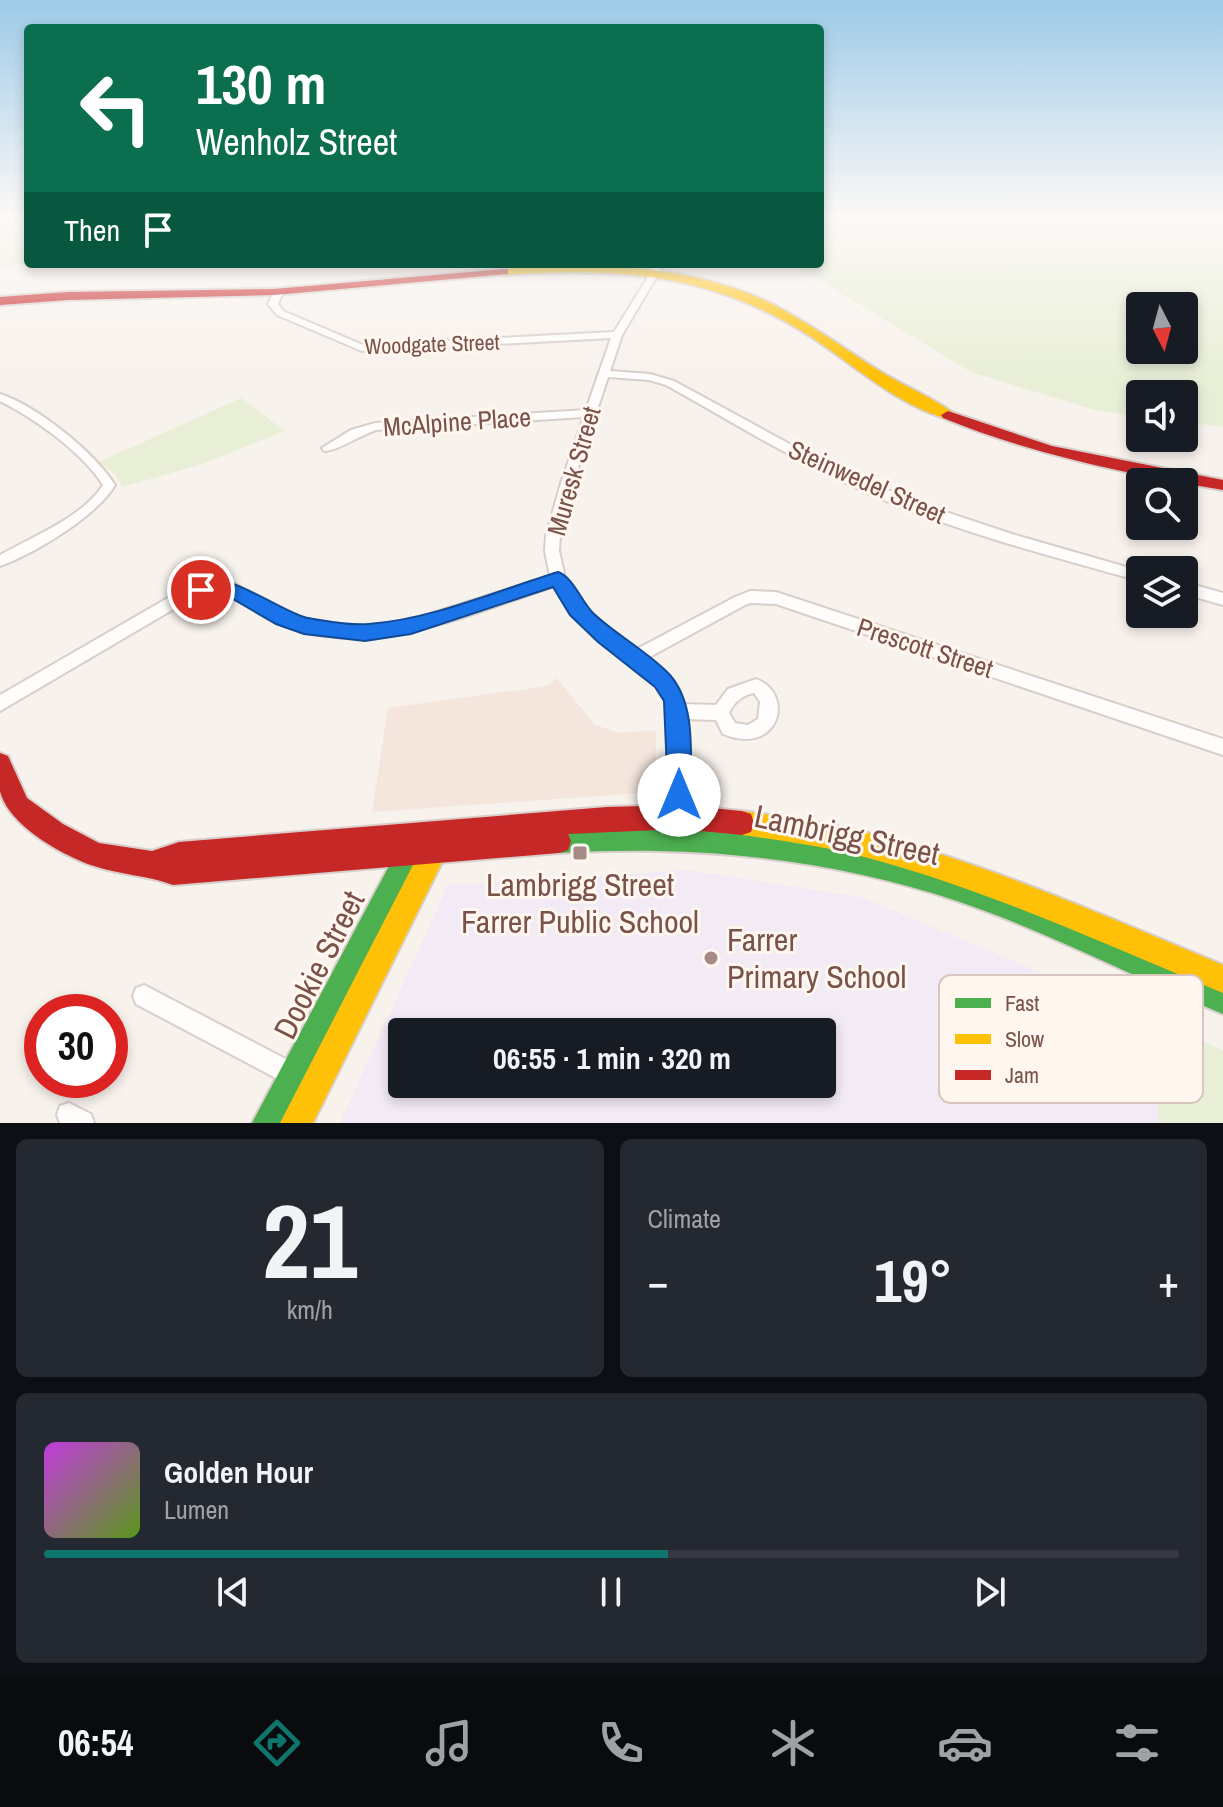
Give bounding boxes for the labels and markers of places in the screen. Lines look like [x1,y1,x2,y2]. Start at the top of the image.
pin [167,556,235,624]
marker: Lambrigg Street Farrer Public School [571,844,589,862]
place label: Lambrigg Street Farrer Public School [461,863,699,943]
place label: Farrer Primary School [727,918,906,998]
marker: Farrer Primary School [702,949,720,967]

